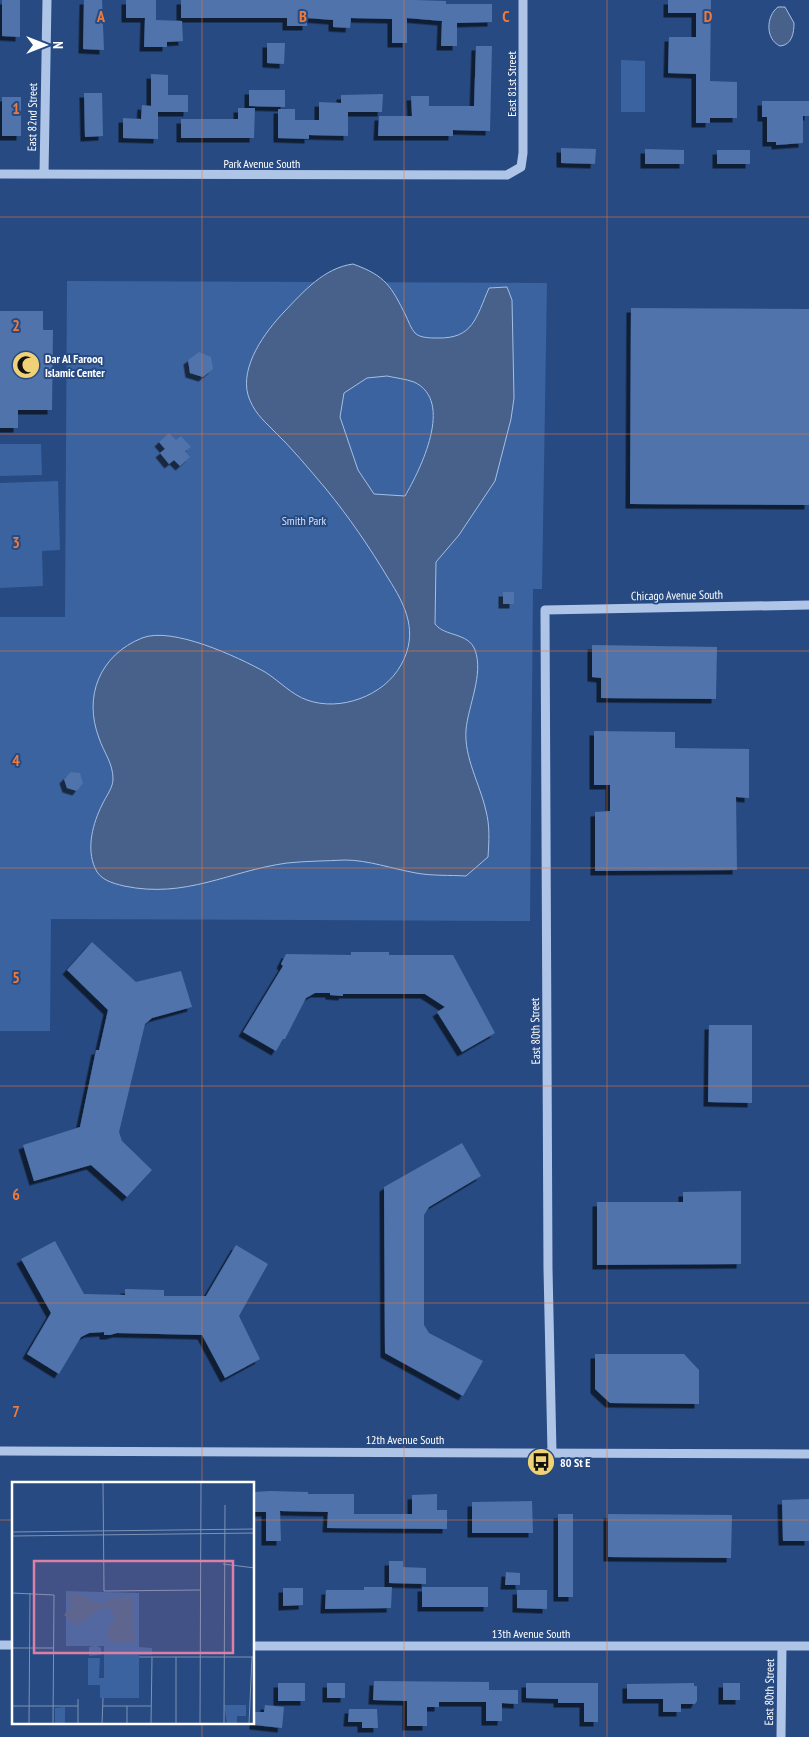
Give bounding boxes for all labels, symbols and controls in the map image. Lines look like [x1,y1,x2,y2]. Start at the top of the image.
text: A [96,6,106,26]
text: B [299,6,307,26]
text: C [502,6,510,26]
text: D [704,6,713,26]
north arrow [20,20,70,70]
text: N [49,41,67,49]
street label: East 81st Street [504,51,519,117]
street label: East 82nd Street [24,82,40,151]
text: 1 [12,98,20,118]
street label: Park Avenue South [224,156,300,171]
text: 2 [12,315,20,335]
mosque icon: Dar Al Farooq Islamic Center [11,350,41,380]
place label: Dar Al Farooq Islamic Center [45,351,105,380]
park label: Smith Park [282,513,327,528]
text: 3 [12,532,20,552]
street label: Chicago Avenue South [631,587,723,603]
text: 4 [12,750,20,770]
text: 5 [12,967,20,987]
street label: East 80th Street [527,997,543,1064]
text: 6 [12,1184,20,1204]
text: 7 [12,1401,20,1421]
street label: 12th Avenue South [366,1432,444,1447]
bus stop icon: 80 St E [526,1447,556,1477]
place label: 80 St E [560,1455,590,1470]
inset map [12,1482,255,1724]
street label: 13th Avenue South [492,1626,570,1641]
street label: East 80th Street [761,1658,777,1725]

